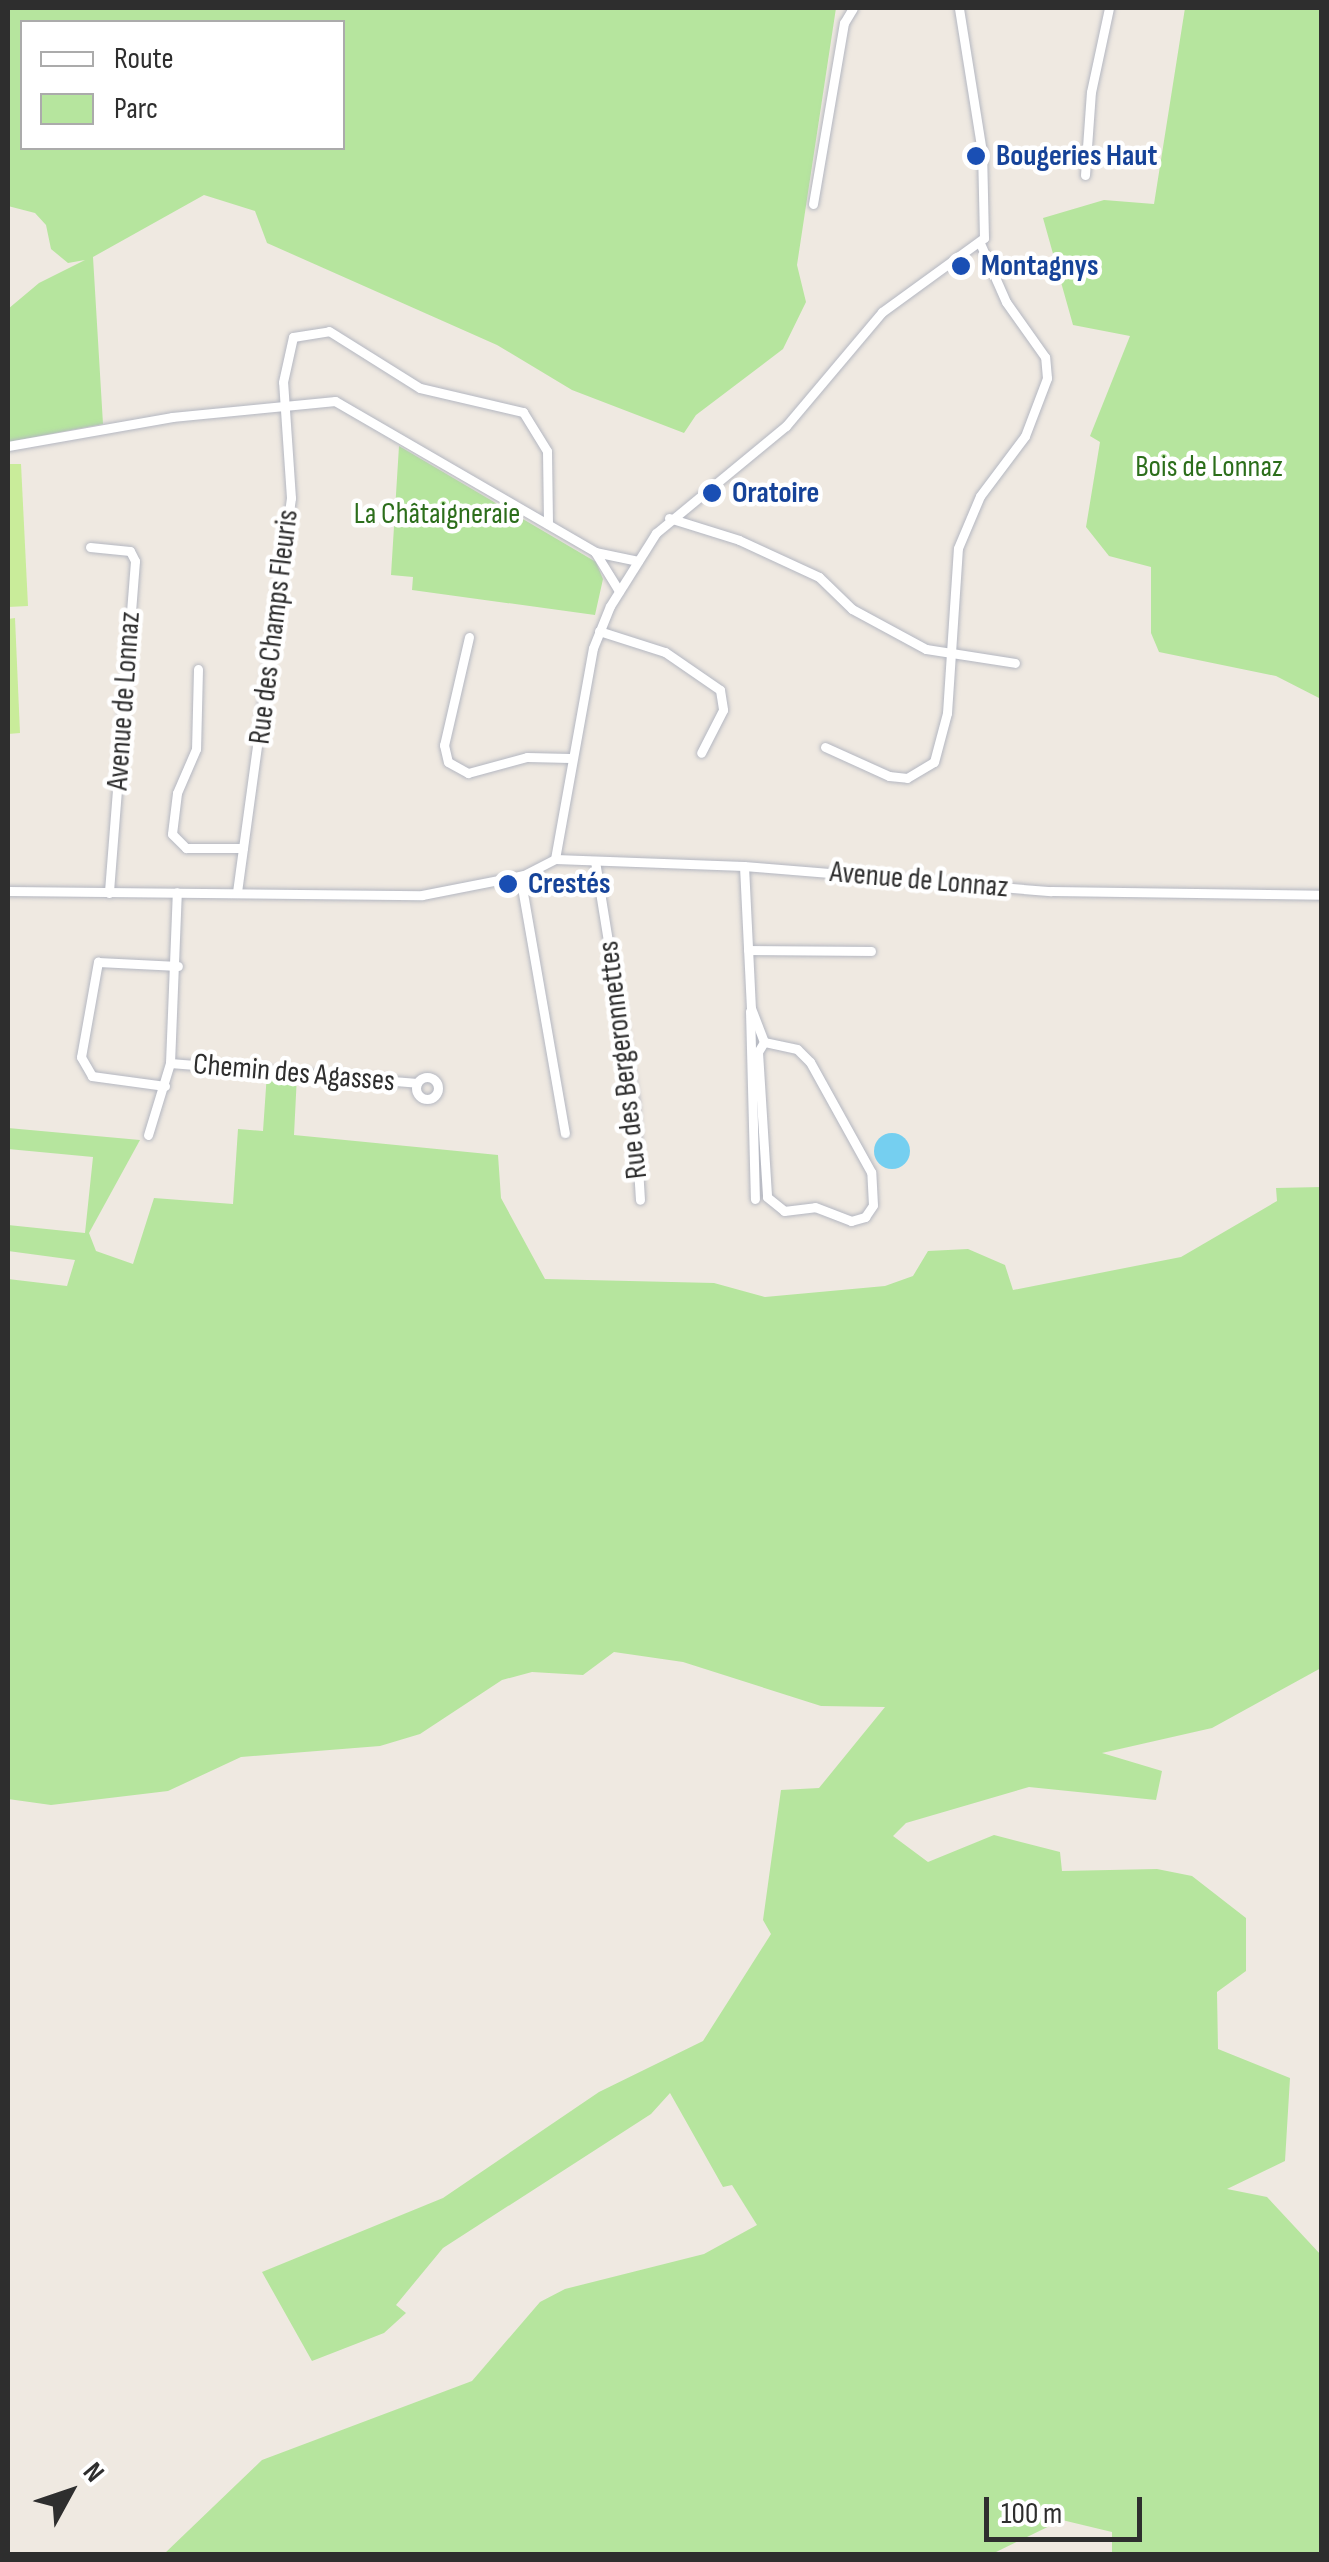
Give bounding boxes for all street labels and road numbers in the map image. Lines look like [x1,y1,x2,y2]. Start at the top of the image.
street label: Rue des Champs Fleuris [242,508,306,746]
street label: Avenue de Lonnaz [100,611,148,791]
street label: Avenue de Lonnaz [828,854,1010,906]
street label: Rue des Bergeronnettes [591,939,655,1181]
street label: Chemin des Agasses [192,1046,396,1100]

